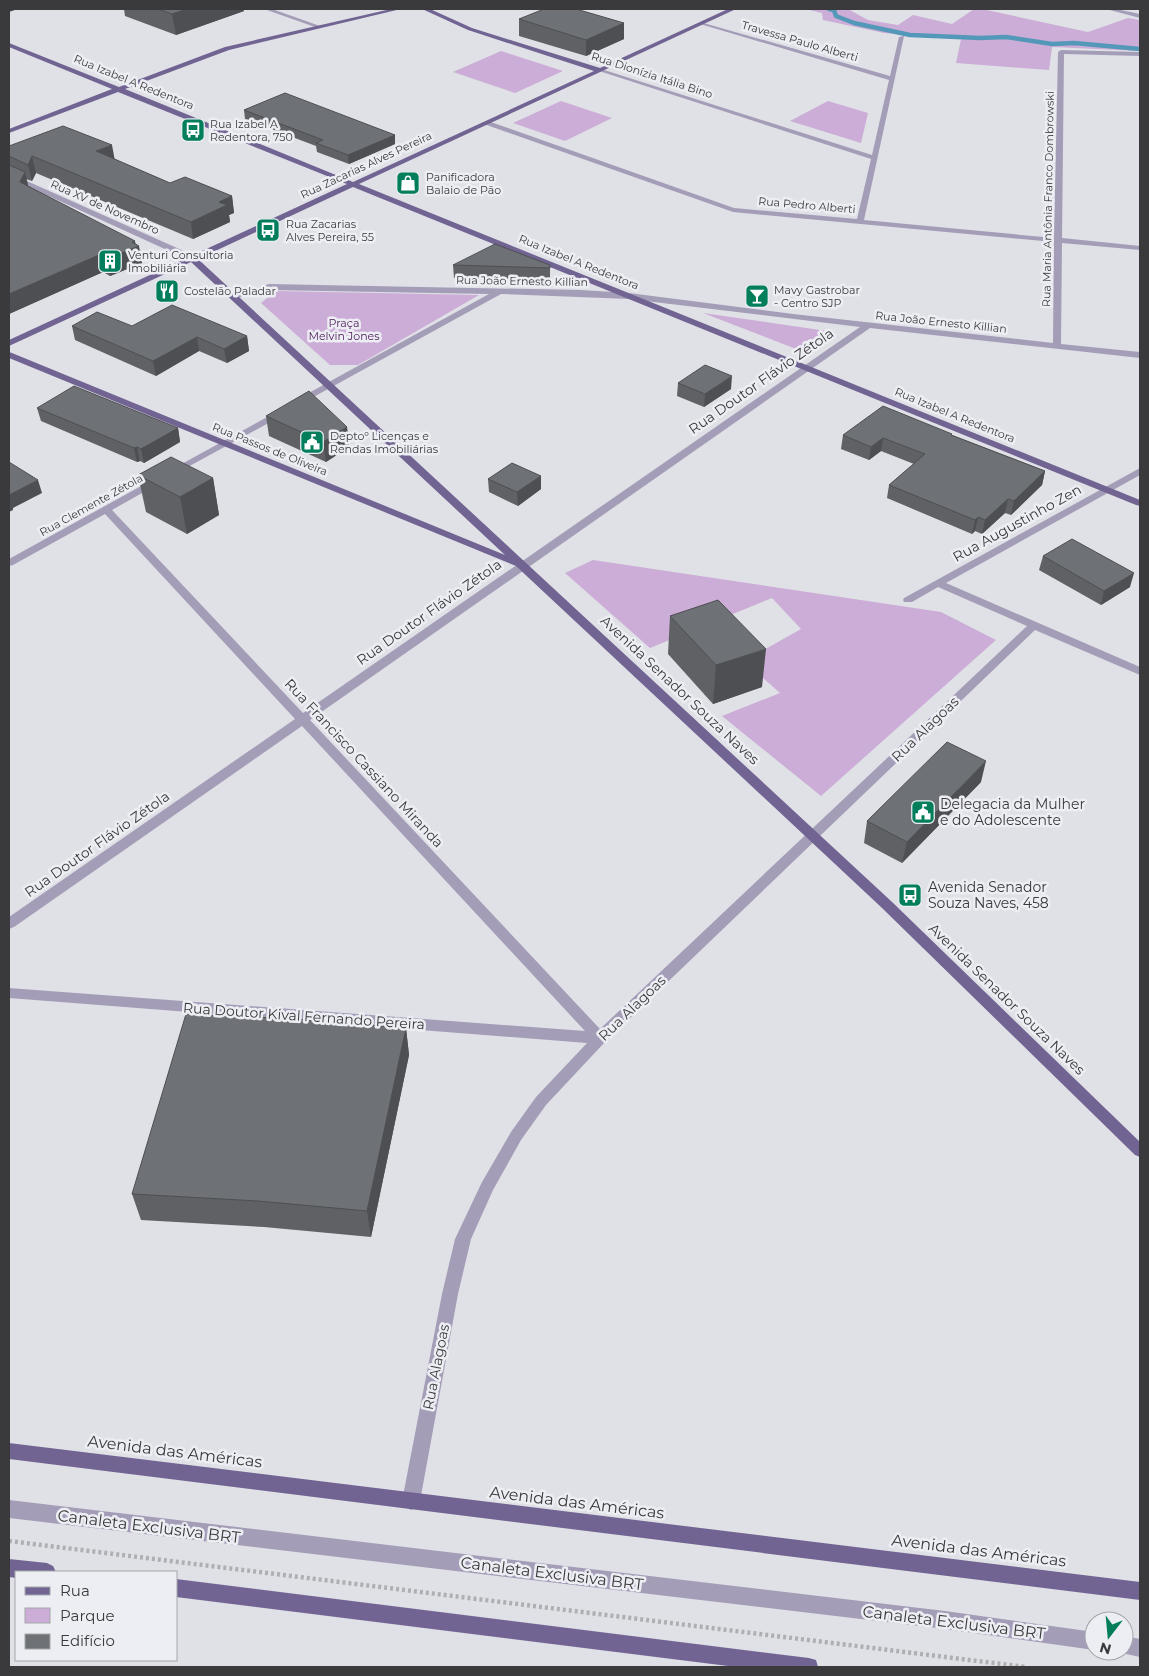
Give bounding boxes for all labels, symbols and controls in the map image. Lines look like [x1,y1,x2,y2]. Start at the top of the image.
street label: Travessa Paulo Alberti [740,18,860,64]
street label: Rua Dionízia Itália Bino [589,49,715,101]
street label: Rua Izabel A Redentora [72,51,196,113]
street label: Rua Maria Antônia Franco Dombrowski [1039,91,1057,307]
bus stop icon: Rua Izabel A Redentora, 750 [180,117,206,143]
place label: Rua Izabel A Redentora, 750 [210,117,293,144]
street label: Rua Zacarias Alves Pereira [298,128,434,202]
shop icon: Panificadora Balaio de Pão [395,170,421,196]
place label: Panificadora Balaio de Pão [426,170,501,197]
street label: Rua XV de Novembro [48,177,162,237]
street label: Rua Pedro Alberti [758,194,856,216]
bus stop icon: Rua Zacarias Alves Pereira, 55 [255,217,281,243]
place label: Rua Zacarias Alves Pereira, 55 [286,217,374,244]
street label: Rua Izabel A Redentora [517,231,641,293]
building icon: Venturi Consultoria Imobiliária [97,248,123,274]
place label: Venturi Consultoria Imobiliária [128,248,234,275]
street label: Rua João Ernesto Killian [456,273,588,289]
restaurant icon: Costelão Paladar [154,278,180,304]
bar icon: Mavy Gastrobar - Centro SJP [744,283,770,309]
place label: Mavy Gastrobar - Centro SJP [774,283,860,310]
place label: Costelão Paladar [184,284,276,298]
street label: Rua João Ernesto Killian [875,308,1007,336]
park label: Praça Melvin Jones [308,316,380,343]
street label: Rua Doutor Flávio Zétola [685,324,837,438]
street label: Rua Izabel A Redentora [893,384,1017,446]
street label: Rua Passos de Oliveira [210,420,330,478]
public building icon: Deptoº Licenças e Rendas Imobiliárias [299,429,325,455]
place label: Deptoº Licenças e Rendas Imobiliárias [330,429,439,456]
street label: Rua Clemente Zétola [37,471,145,539]
street label: Rua Augustinho Zen [950,480,1084,566]
street label: Rua Doutor Flávio Zétola [353,555,505,669]
street label: Avenida Senador Souza Naves [597,612,763,768]
street label: Rua Francisco Cassiano Miranda [281,675,447,851]
street label: Rua Alagoas [887,692,963,766]
street label: Rua Doutor Flávio Zétola [21,787,173,901]
place label: Delegacia da Mulher e do Adolescente [940,795,1085,829]
public building icon: Delegacia da Mulher e do Adolescente [910,799,936,825]
place label: Avenida Senador Souza Naves, 458 [928,878,1049,912]
bus stop icon: Avenida Senador Souza Naves, 458 [897,882,923,908]
street label: Avenida Senador Souza Naves [925,919,1089,1079]
street label: Rua Alagoas [594,971,670,1045]
street label: Rua Doutor Kival Fernando Pereira [182,999,426,1033]
street label: Rua Alagoas [419,1322,453,1411]
street label: Avenida das Américas [86,1431,264,1472]
street label: Avenida das Américas [488,1482,666,1523]
street label: Canaleta Exclusiva BRT [56,1506,242,1547]
street label: Avenida das Américas [890,1530,1068,1571]
street label: Canaleta Exclusiva BRT [459,1553,645,1594]
legend [15,1571,178,1661]
text: Rua [60,1581,90,1600]
street label: Canaleta Exclusiva BRT [861,1602,1047,1643]
text: Parque [60,1606,115,1625]
north arrow [1084,1611,1134,1661]
text: Edifício [60,1631,115,1650]
text: N [1097,1638,1113,1659]

